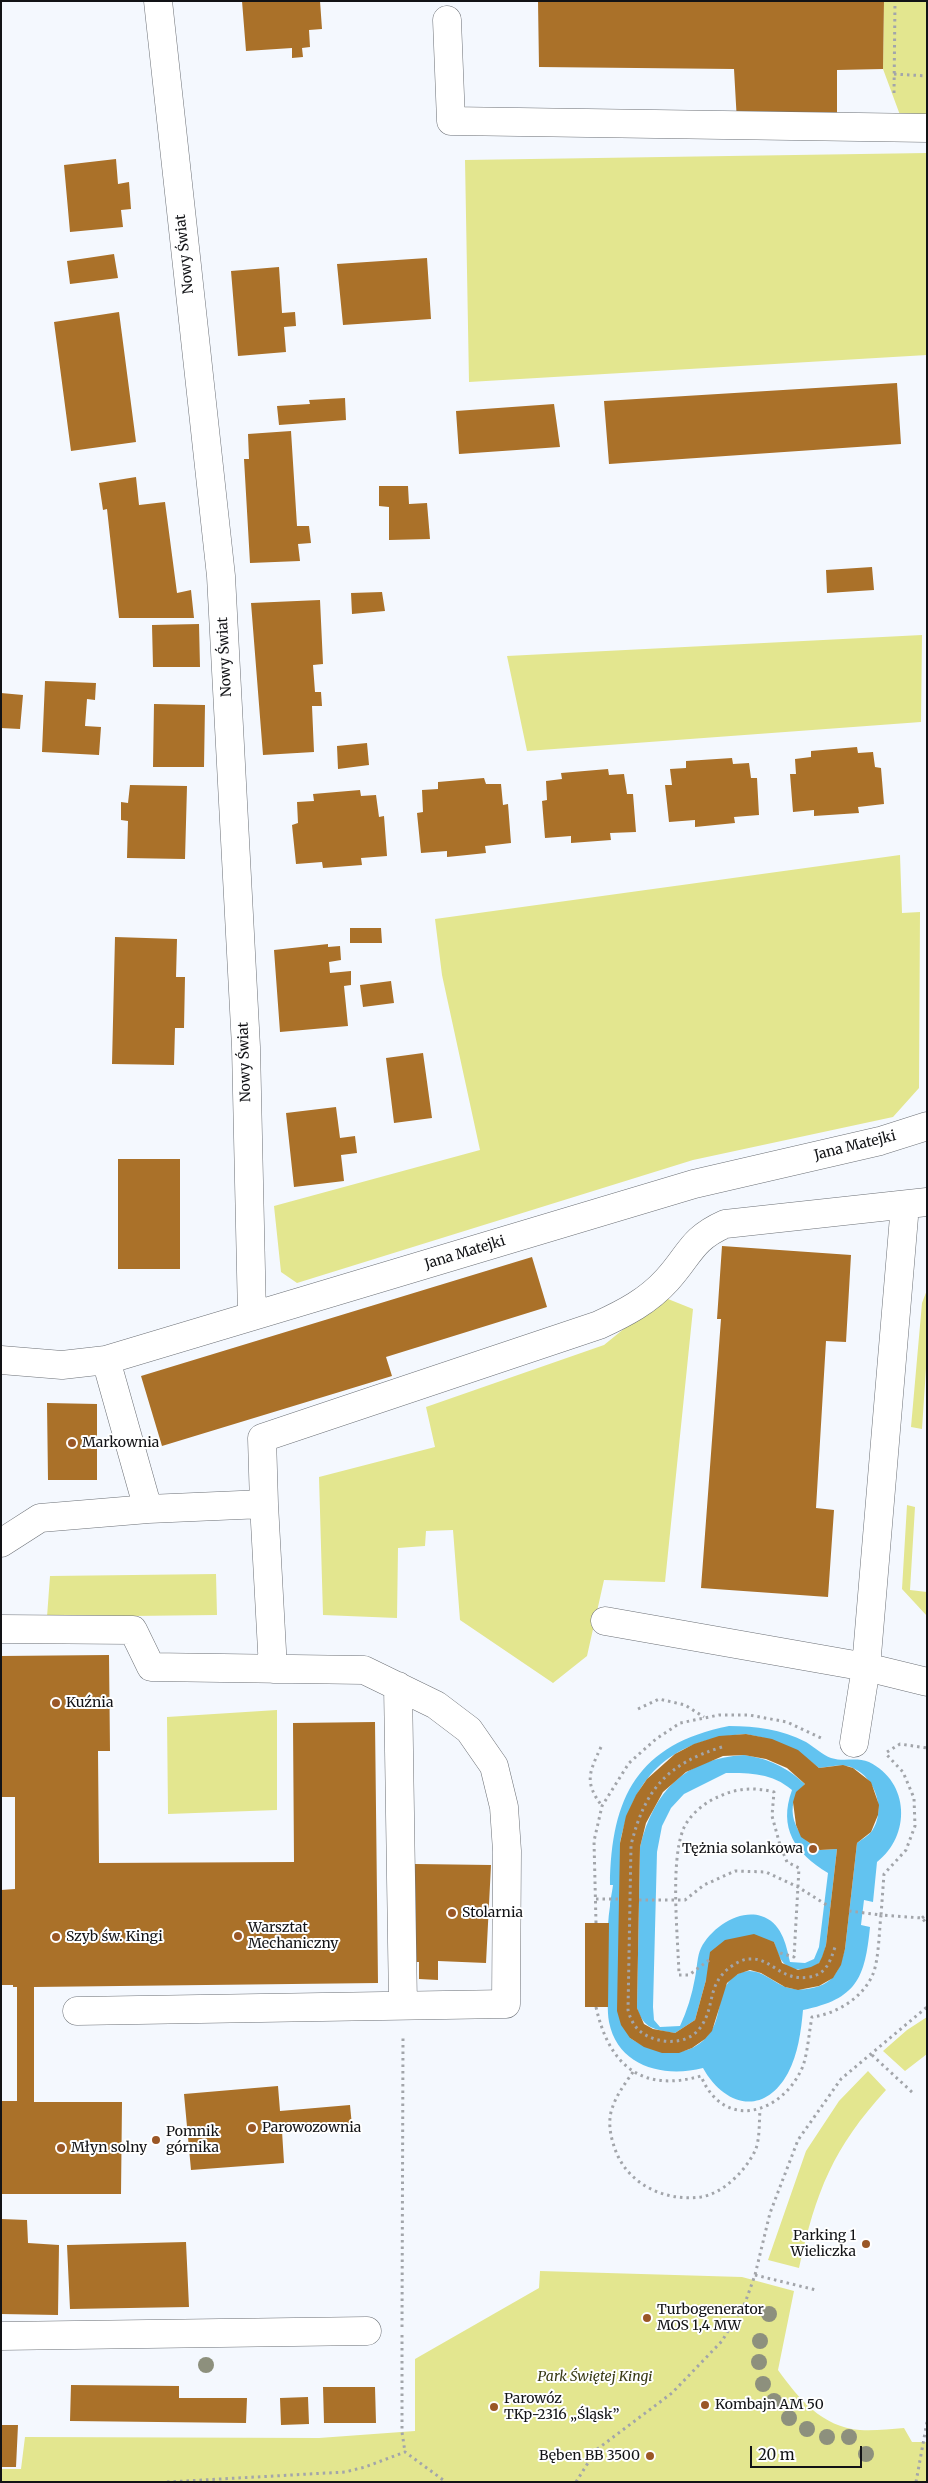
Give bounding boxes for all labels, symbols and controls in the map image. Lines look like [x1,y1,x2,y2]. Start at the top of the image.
street label: Nowy Świat [172,213,198,295]
street label: Nowy Świat [215,617,235,697]
street label: Nowy Świat [235,1022,255,1102]
street label: Jana Matejki [812,1128,898,1164]
street label: Jana Matejki [423,1233,507,1273]
place label: Markownia [82,1435,159,1451]
marker: Markownia [66,1437,78,1449]
place label: Kuźnia [66,1695,113,1711]
marker: Kuźnia [50,1697,62,1709]
place label: Tężnia solankowa [682,1841,803,1857]
marker: Tężnia solankowa [807,1843,819,1855]
place label: Stolarnia [462,1905,523,1921]
marker: Stolarnia [446,1907,458,1919]
place label: Warsztat Mechaniczny [248,1920,339,1952]
place label: Szyb św. Kingi [66,1929,163,1945]
marker: Warsztat Mechaniczny [232,1930,244,1942]
marker: Szyb św. Kingi [50,1931,62,1943]
place label: Parowozownia [262,2120,361,2136]
marker: Parowozownia [246,2122,258,2134]
place label: Pomnik górnika [166,2124,219,2156]
marker: Pomnik górnika [150,2134,162,2146]
place label: Młyn solny [71,2140,147,2156]
marker: Młyn solny [55,2142,67,2154]
place label: Parking 1 Wieliczka [791,2228,856,2260]
marker: Parking 1 Wieliczka [860,2238,872,2250]
place label: Turbogenerator MOS 1,4 MW [657,2302,764,2334]
marker: Turbogenerator MOS 1,4 MW [641,2312,653,2324]
park label: Park Świętej Kingi [538,2369,652,2385]
place label: Parowóz TKp-2316 „Śląsk” [504,2391,619,2424]
place label: Kombajn AM 50 [715,2397,824,2413]
marker: Kombajn AM 50 [699,2399,711,2411]
marker: Parowóz TKp-2316 „Śląsk” [488,2401,500,2413]
scale bar [753,2436,866,2468]
text: 20 m [758,2445,795,2464]
place label: Bęben BB 3500 [539,2448,640,2464]
marker: Bęben BB 3500 [644,2450,656,2462]

